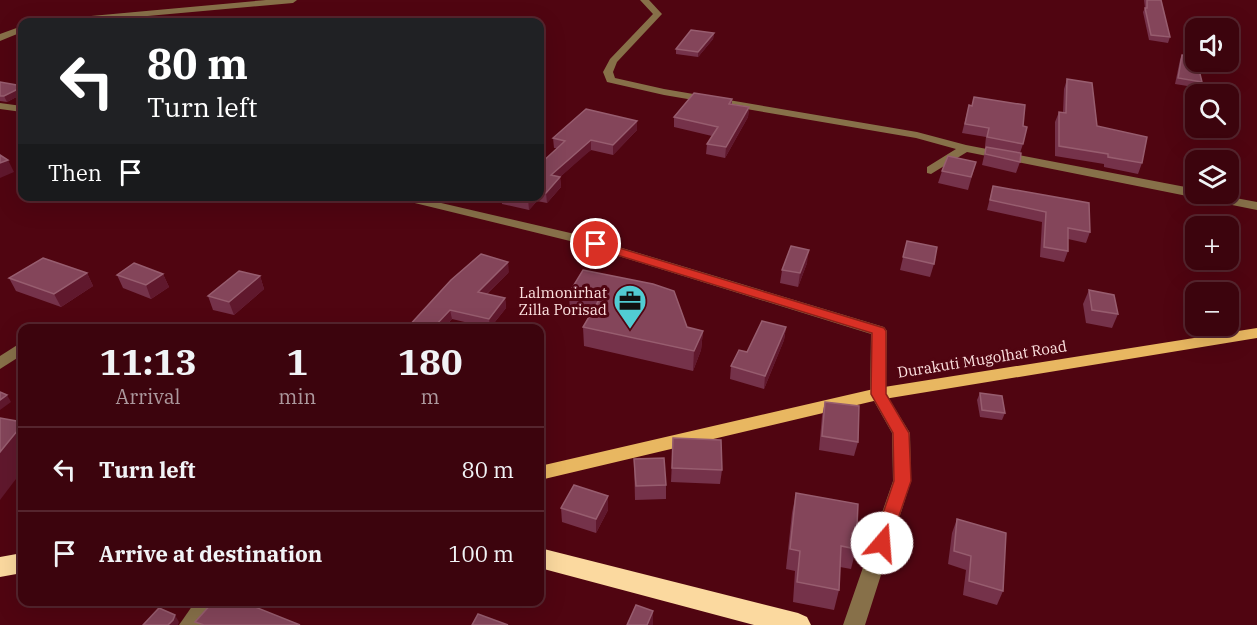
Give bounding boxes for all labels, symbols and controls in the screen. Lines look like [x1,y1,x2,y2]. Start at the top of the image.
map controls [1185,18,1239,336]
button: sound [1185,18,1239,72]
text: 80 m [147,36,248,91]
icon: left [48,42,126,120]
button: search [1185,84,1239,138]
text: Turn left [147,89,258,124]
button: layers [1185,150,1239,204]
icon: arrive [114,156,147,189]
text: Then [48,158,102,187]
button: + [1185,216,1239,270]
pin [570,218,621,269]
icon: arrive [579,227,612,260]
button: − [1185,282,1239,336]
place label: Lalmonirhat Zilla Porisad [519,283,607,319]
office icon: Lalmonirhat Zilla Porisad [612,283,648,330]
street label: Durakuti Mugolhat Road [896,336,1068,382]
text: 11:13 [99,338,197,385]
text: 1 [286,338,308,385]
text: 180 [398,338,463,385]
text: Arrival [116,383,181,410]
text: min [278,383,316,410]
text: m [421,383,440,410]
icon: left [48,453,81,486]
text: Turn left [99,455,195,484]
text: 80 m [462,455,514,484]
position arrow [850,511,914,575]
icon: arrive [48,537,81,570]
text: Arrive at destination [99,539,322,568]
text: 100 m [448,539,514,568]

